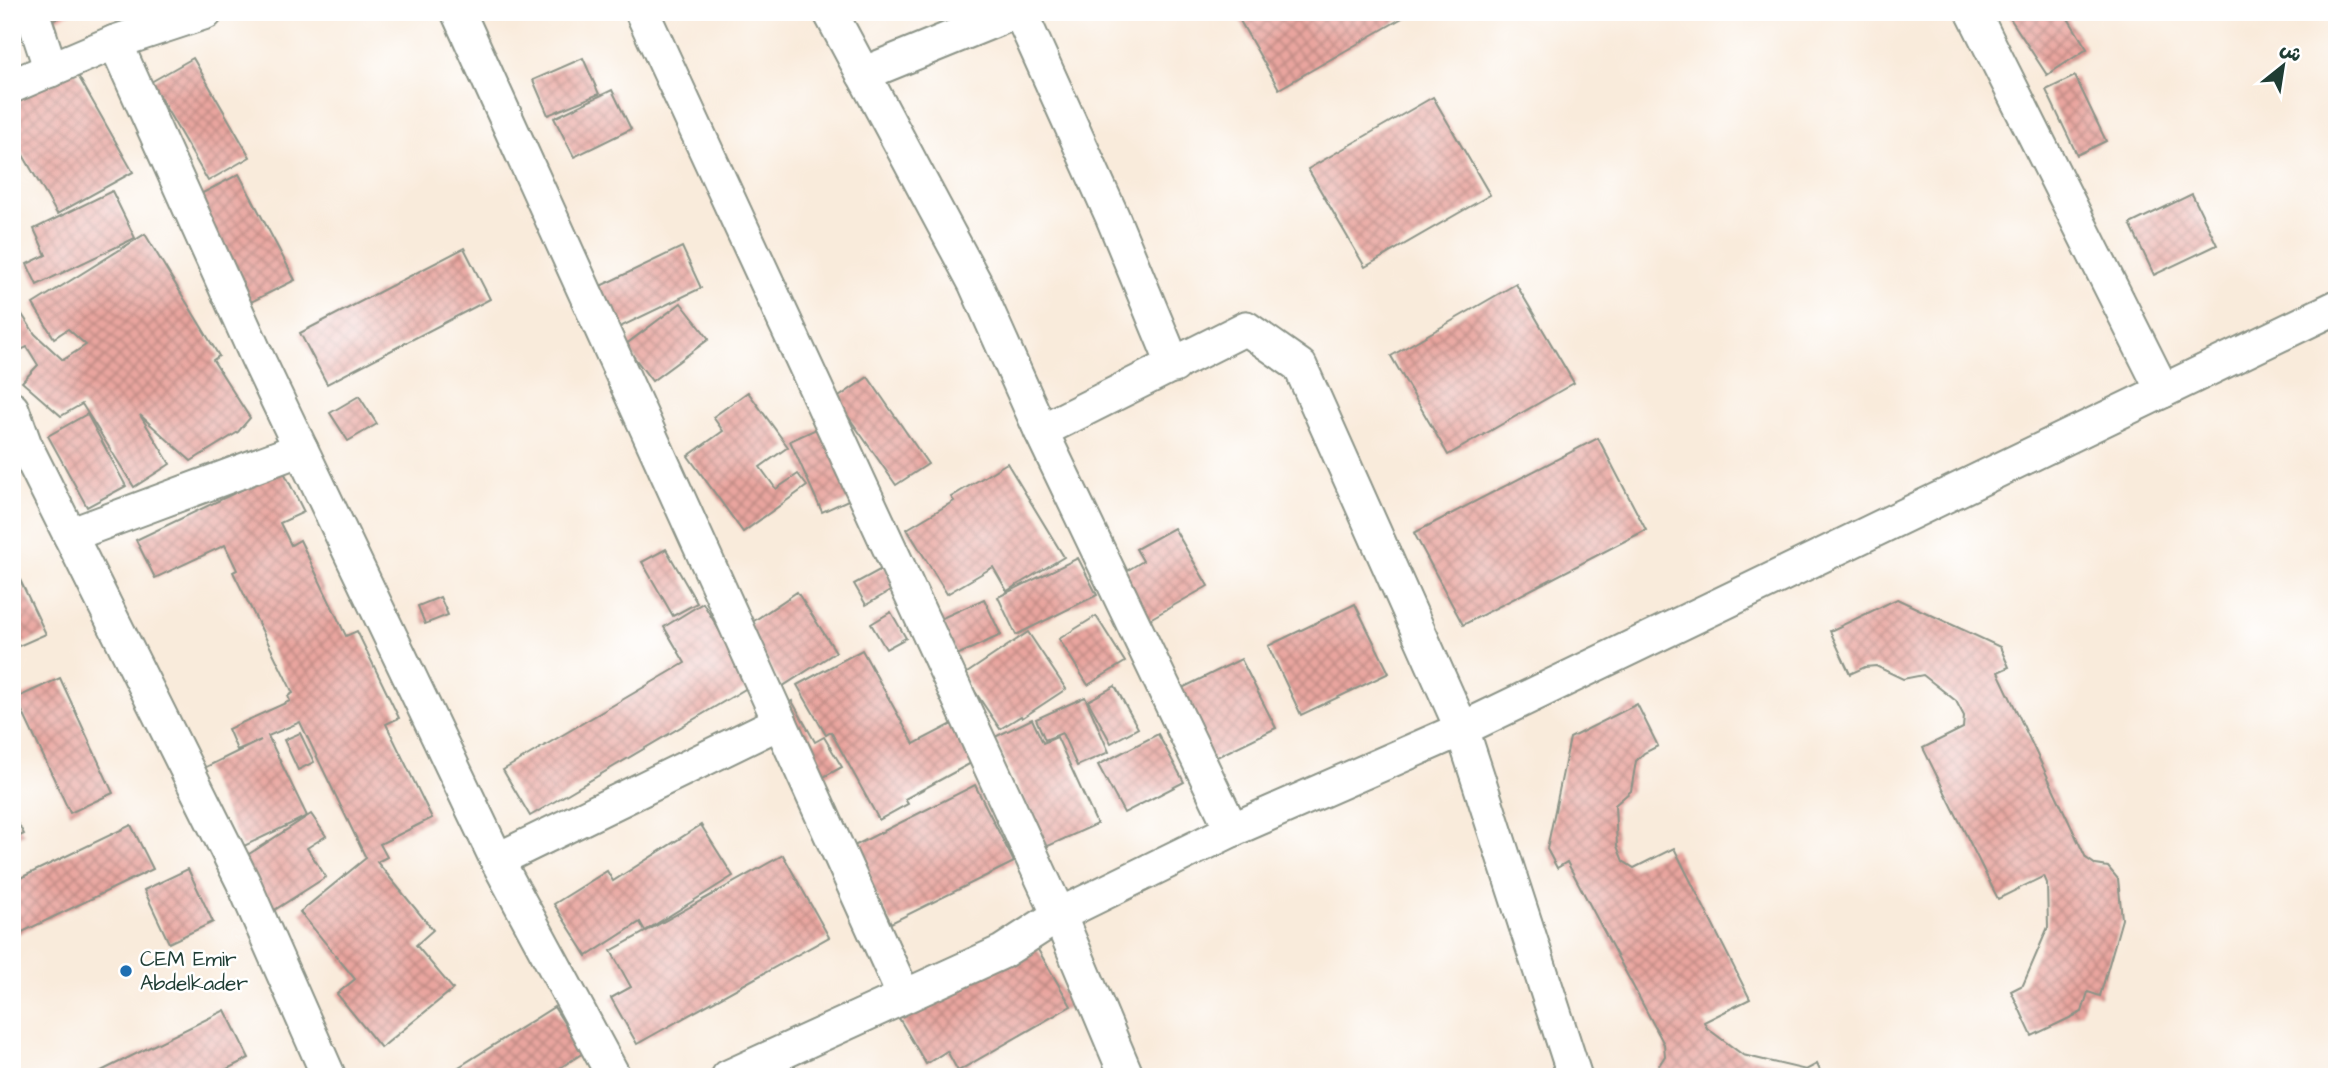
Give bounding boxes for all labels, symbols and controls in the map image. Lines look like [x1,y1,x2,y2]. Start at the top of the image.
north arrow [2248,32,2318,102]
text: ش [2275,36,2307,70]
place label: CEM Emir Abdelkader [140,945,248,998]
marker: CEM Emir Abdelkader [118,963,134,979]

